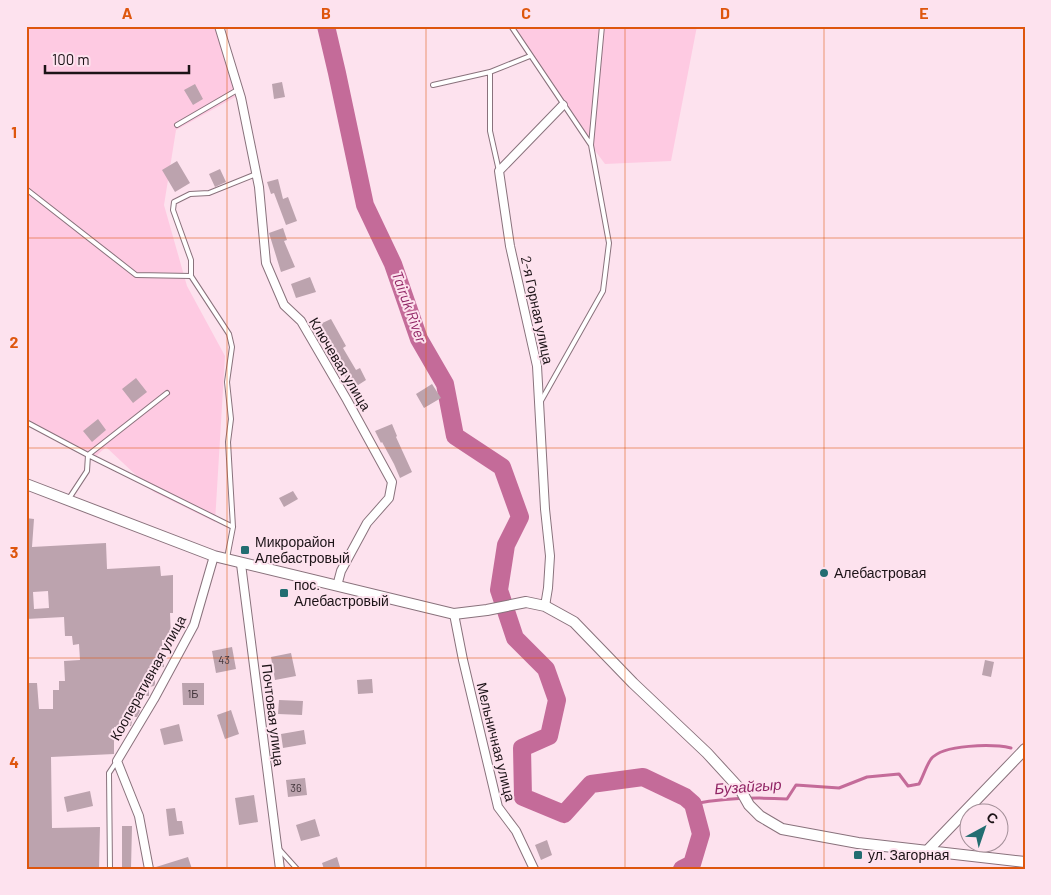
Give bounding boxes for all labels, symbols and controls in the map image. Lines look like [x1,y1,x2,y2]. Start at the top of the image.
text: A [122,3,133,22]
text: B [321,3,331,22]
text: C [521,3,531,22]
text: D [720,3,730,22]
text: E [919,3,929,22]
scale bar [45,42,189,74]
text: 100 m [52,50,90,68]
text: 1 [11,122,17,141]
street label: 2-я Горная улица [518,254,557,366]
water label: Tairuk River [389,268,431,346]
street label: Ключевая улица [306,314,375,414]
text: 2 [10,332,19,351]
place label: Микрорайон Алебастровый [255,533,350,566]
text: 3 [10,542,18,561]
marker: Микрорайон Алебастровый [239,544,251,556]
place label: Алебастровая [834,564,926,581]
marker: Алебастровая [818,567,830,579]
place label: пос. Алебастровый [294,576,389,609]
marker: пос. Алебастровый [278,587,290,599]
street label: Кооперативная улица [106,612,189,743]
house number: 43 [218,653,230,666]
street label: Почтовая улица [259,663,288,767]
street label: Мельничная улица [473,681,520,803]
house number: 1Б [187,687,199,700]
text: 4 [9,752,19,771]
water label: Бузайгыр [714,775,782,797]
house number: 36 [290,781,302,794]
north arrow [958,802,1008,852]
text: С [983,808,1002,827]
place label: ул. Загорная [868,846,949,863]
marker: ул. Загорная [852,849,864,861]

